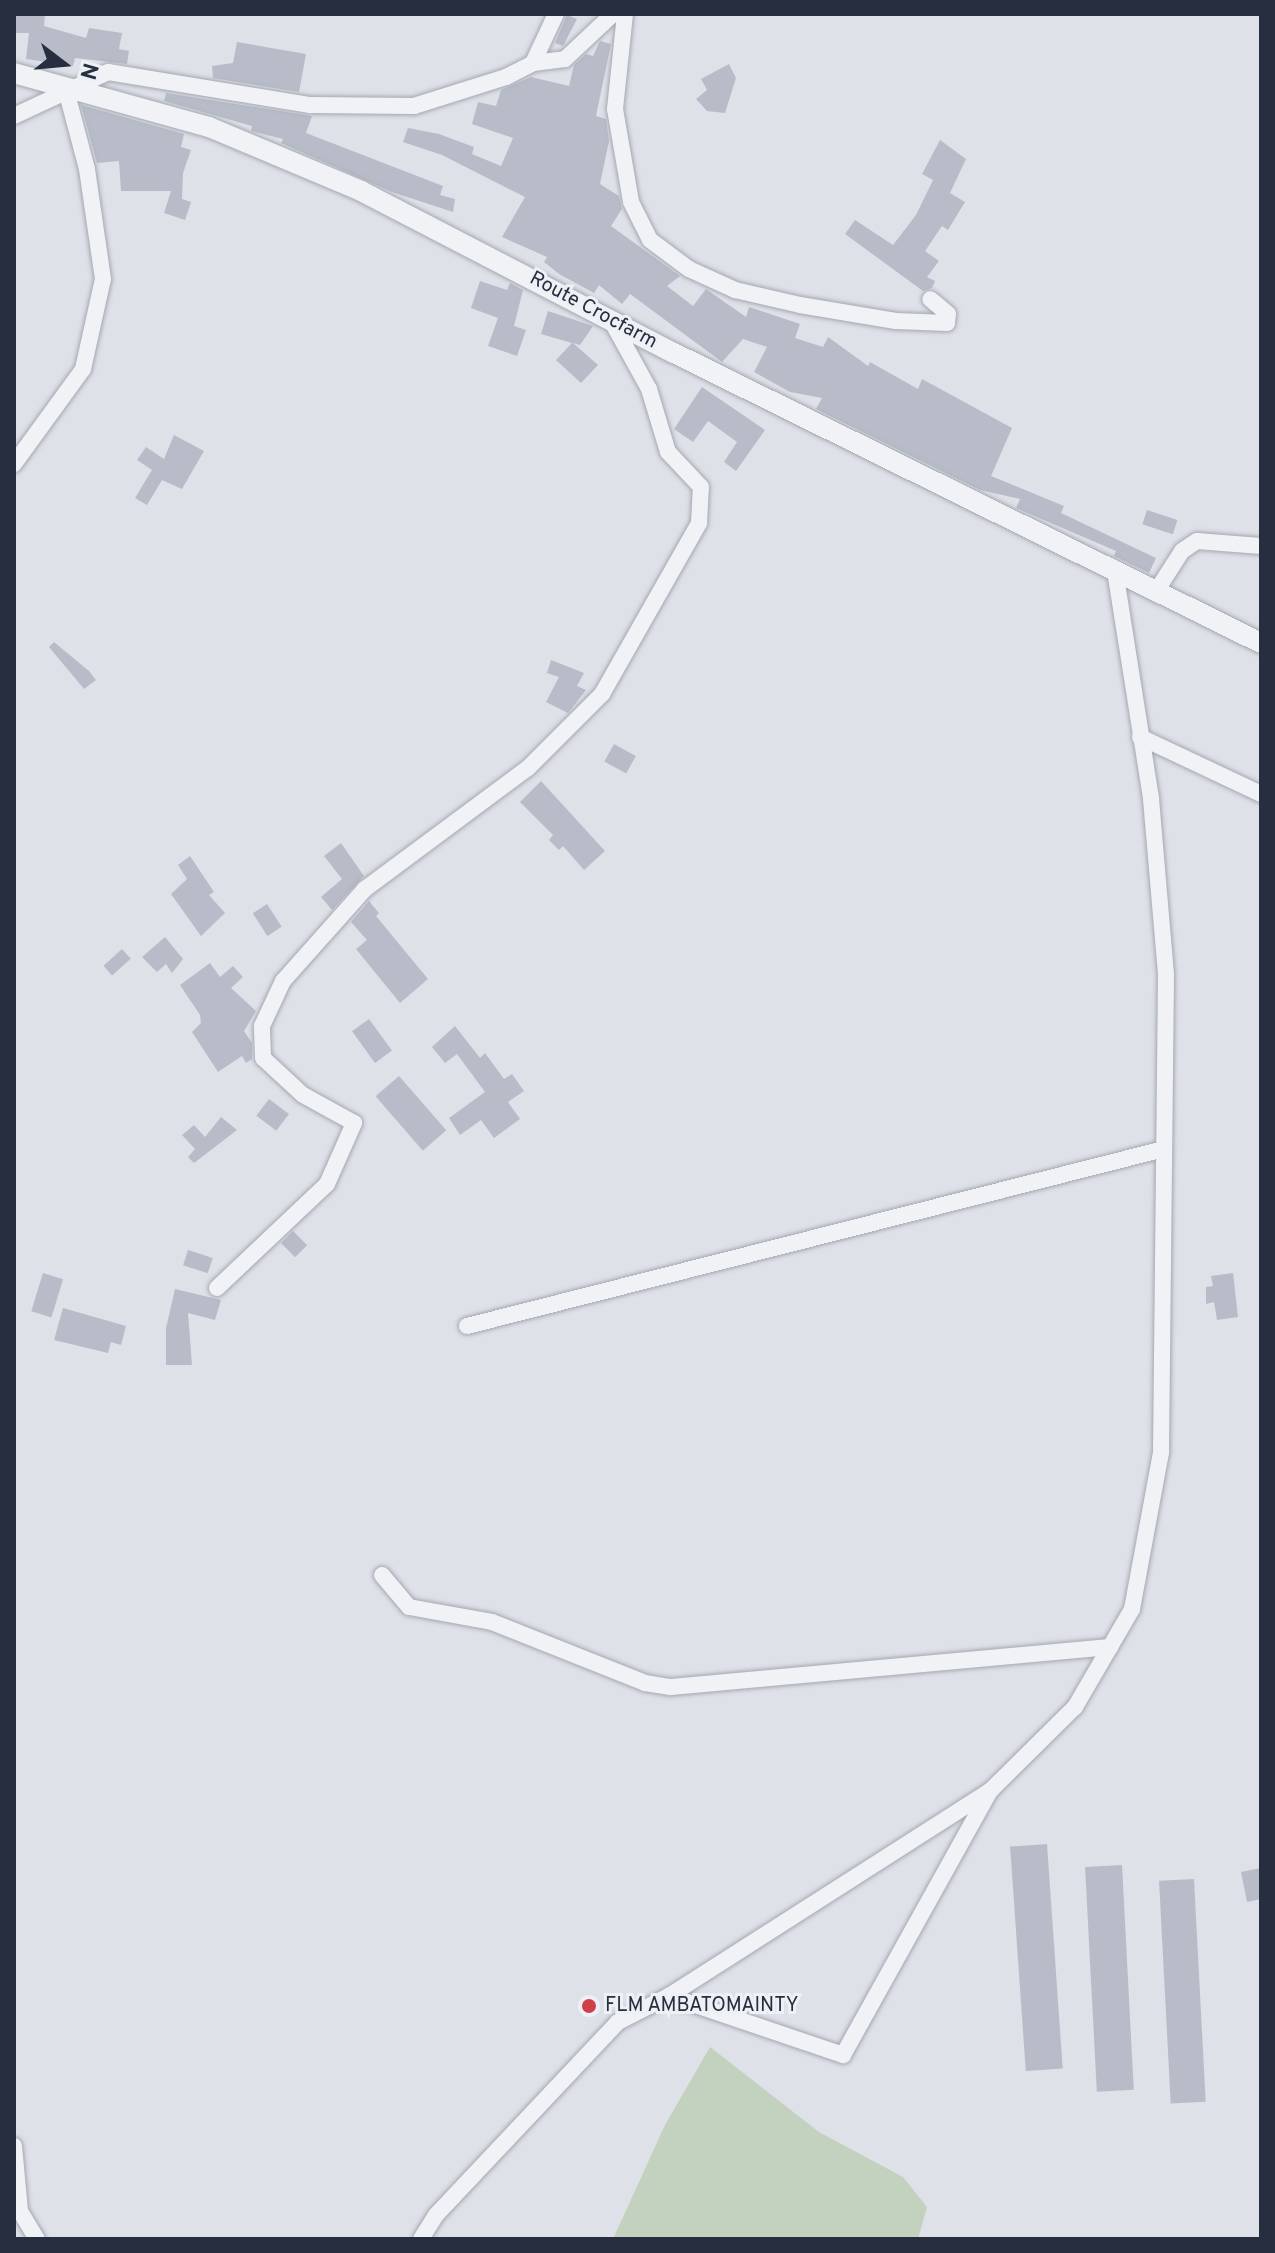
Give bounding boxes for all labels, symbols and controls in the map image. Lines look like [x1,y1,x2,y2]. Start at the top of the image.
north arrow [24,24,104,104]
text: N [72,59,103,82]
street label: Route Crocfarm [525,267,661,355]
place label: FLM AMBATOMAINTY [605,1994,799,2018]
marker: FLM AMBATOMAINTY [580,1997,598,2015]

